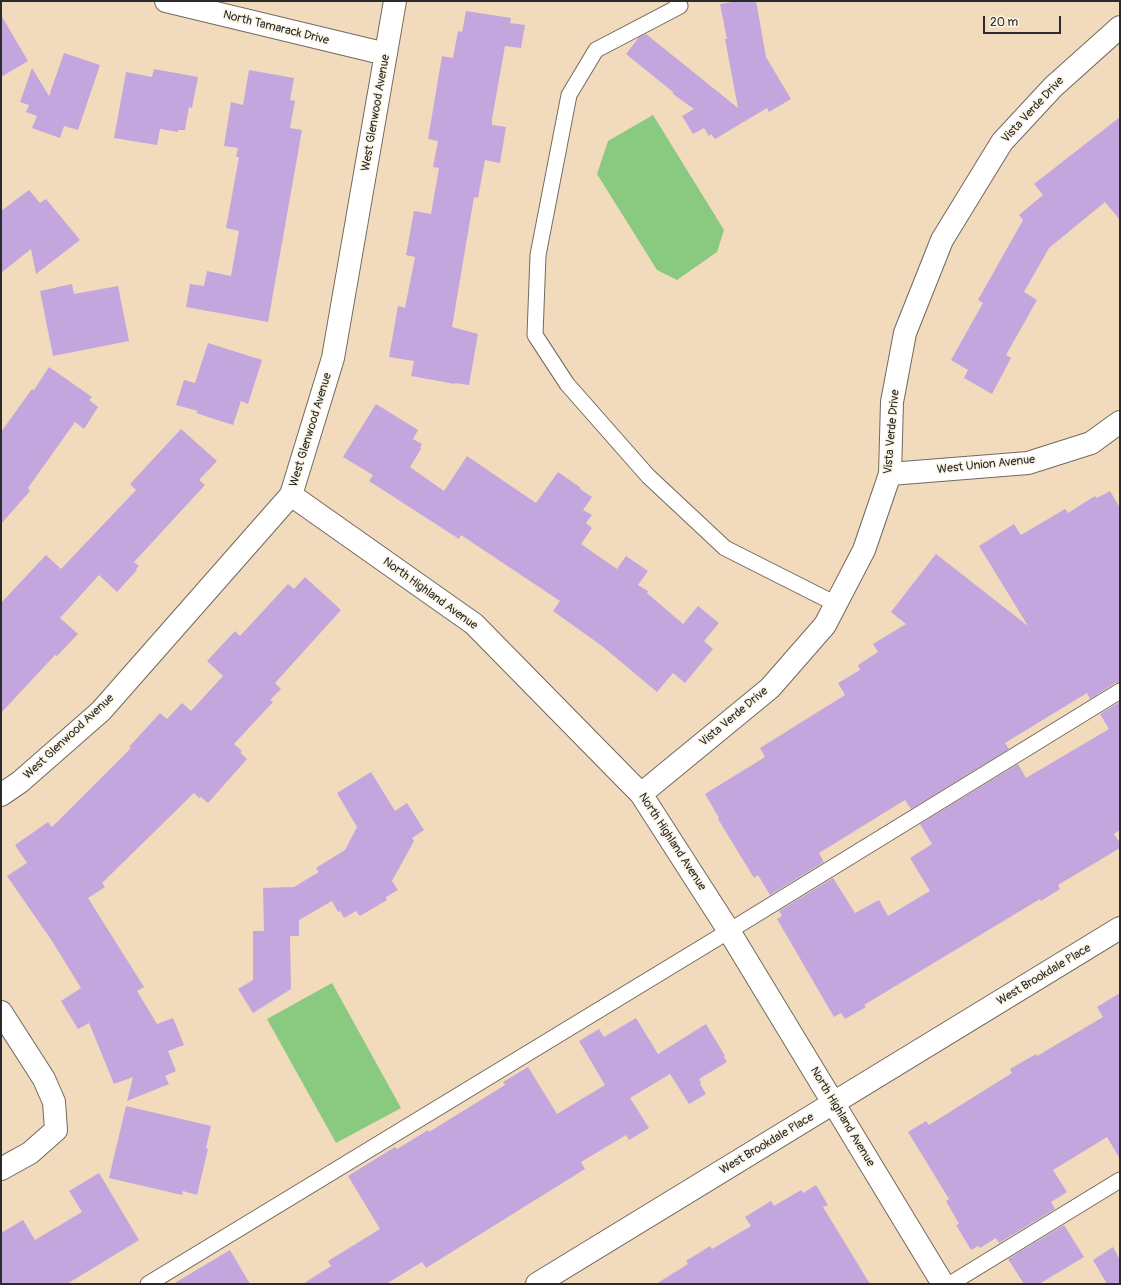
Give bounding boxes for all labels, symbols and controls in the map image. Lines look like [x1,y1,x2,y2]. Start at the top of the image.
street label: North Tamarack Drive [221,8,331,48]
scale bar [985,8,1063,34]
text: 20 m [990,15,1018,30]
street label: West Glenwood Avenue [359,53,393,173]
street label: Vista Verde Drive [999,74,1067,146]
street label: West Glenwood Avenue [287,371,335,489]
street label: Vista Verde Drive [881,389,903,475]
street label: West Union Avenue [936,453,1036,477]
street label: North Highland Avenue [380,555,480,633]
street label: Vista Verde Drive [697,684,771,750]
street label: West Glenwood Avenue [21,691,117,783]
street label: North Highland Avenue [635,790,709,894]
street label: West Brookdale Place [994,941,1094,1009]
street label: North Highland Avenue [807,1065,877,1169]
street label: West Brookdale Place [717,1110,817,1178]

